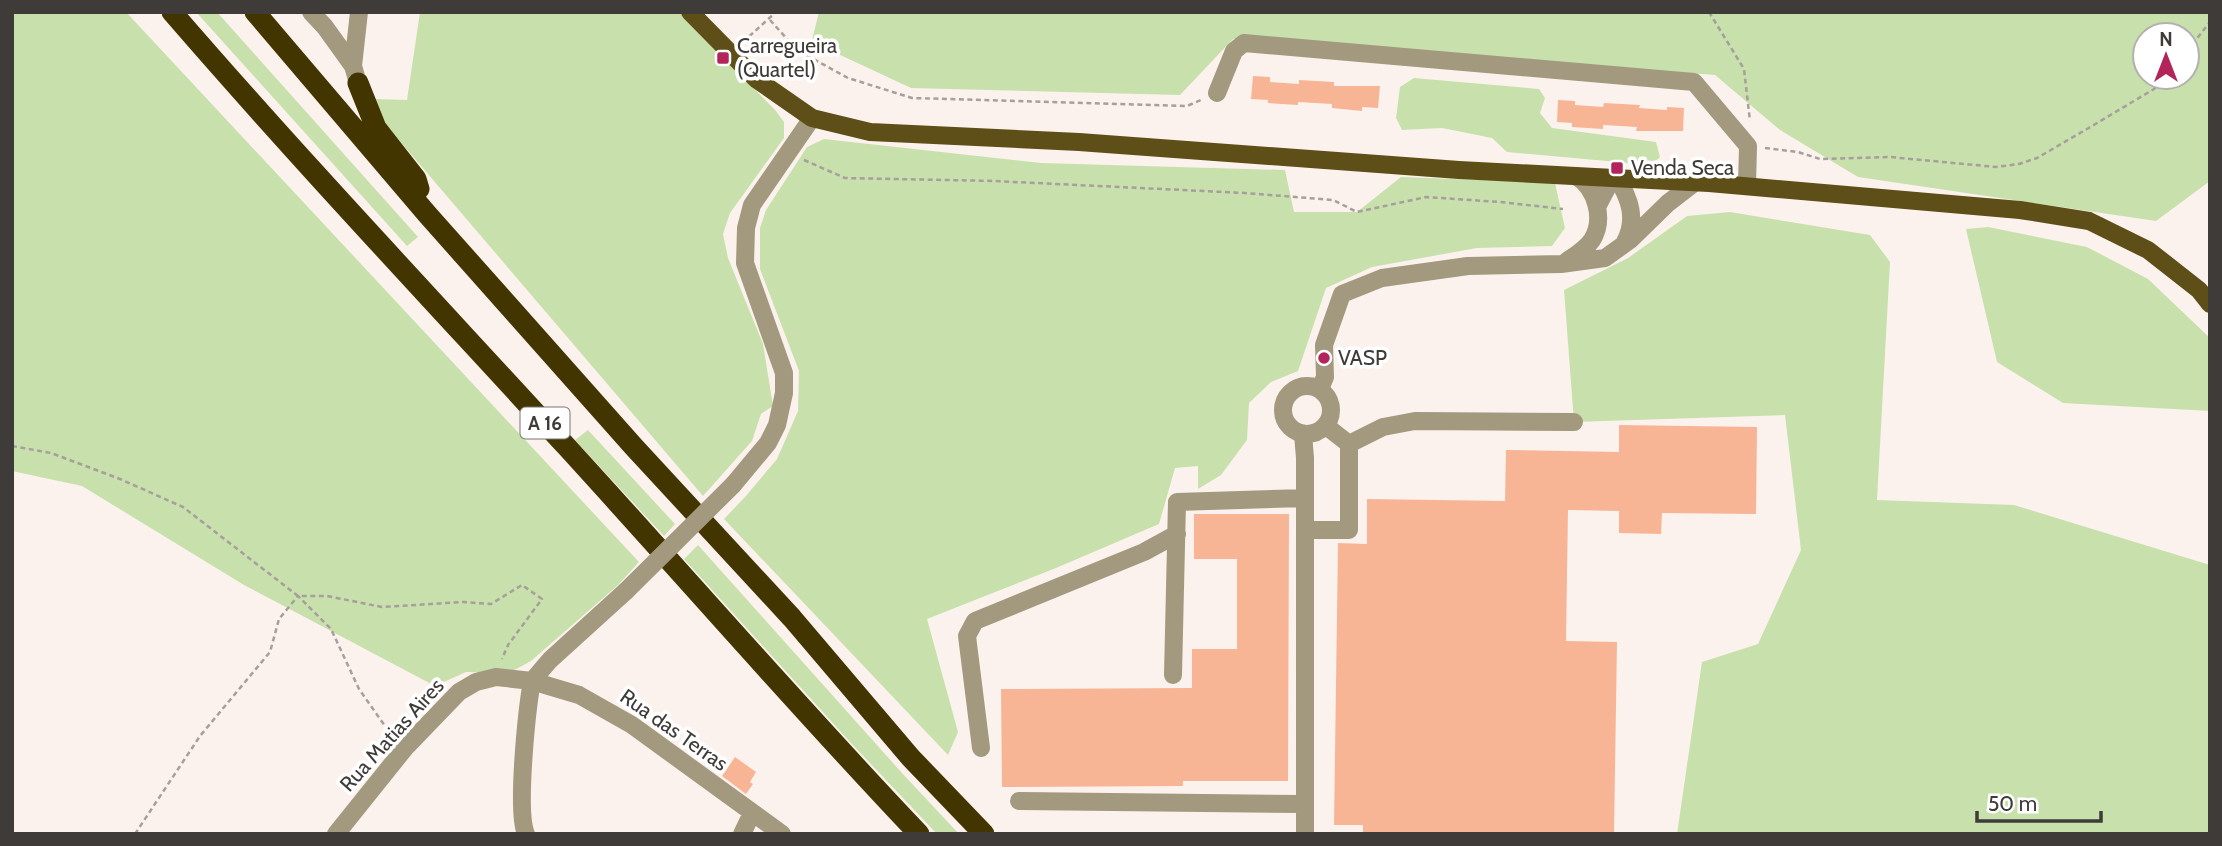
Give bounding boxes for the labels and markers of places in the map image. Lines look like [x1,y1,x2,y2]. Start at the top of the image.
place label: Carregueira (Quartel) [737,33,837,82]
marker: Carregueira (Quartel) [715,50,731,66]
place label: Venda Seca [1631,155,1734,180]
marker: Venda Seca [1609,160,1625,176]
place label: VASP [1338,345,1387,370]
marker: VASP [1316,350,1332,366]

